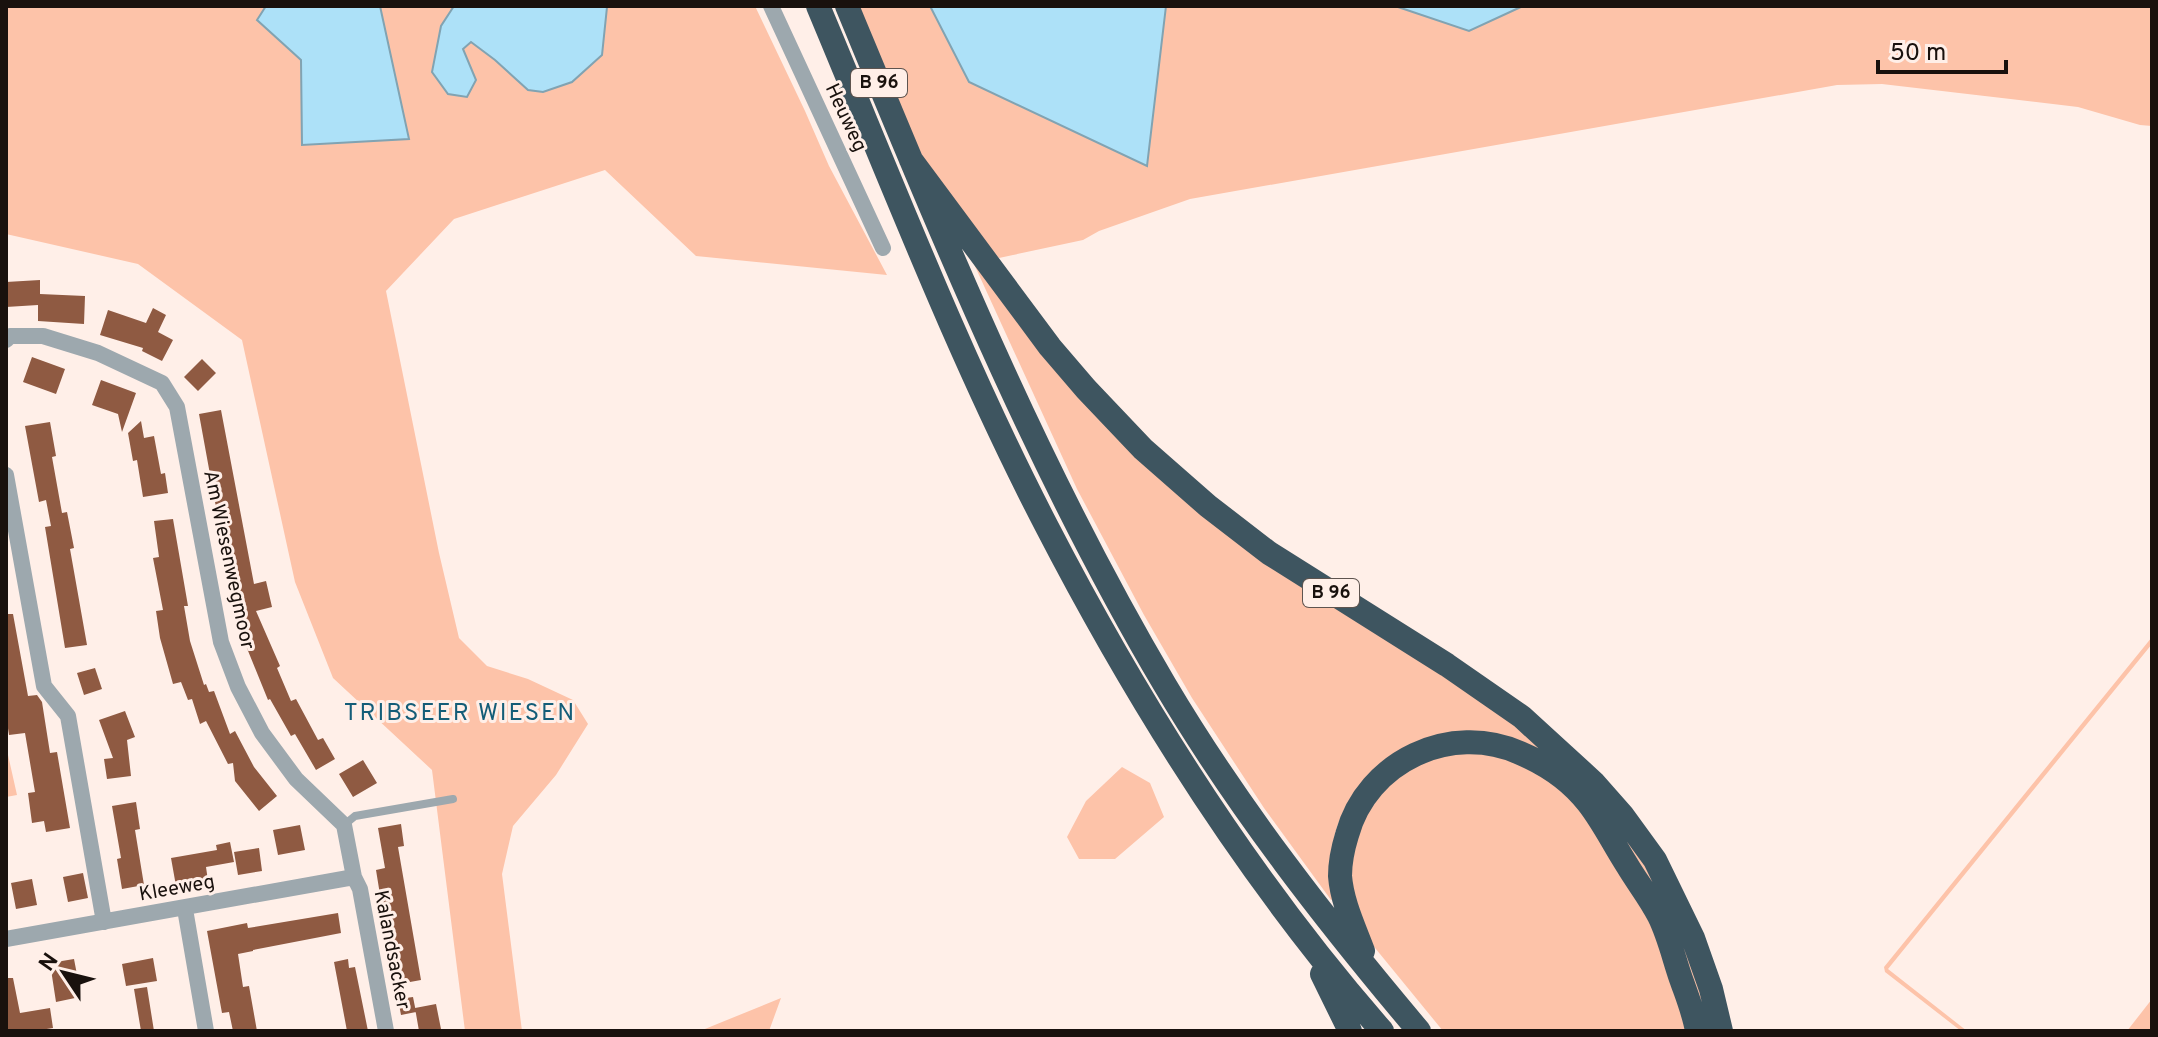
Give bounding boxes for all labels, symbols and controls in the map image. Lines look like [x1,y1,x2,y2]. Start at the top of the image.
scale bar [1878,24,2006,74]
text: 50 m [1890,39,1946,69]
road number: B 96 [851,69,907,97]
street label: Heuweg [818,80,872,156]
street label: Am Wiesenwegmoor [196,468,260,652]
road number: B 96 [1303,579,1359,607]
district label: TRIBSEER WIESEN [344,699,576,729]
street label: Kleeweg [137,870,217,908]
street label: Kalandsacker [367,888,415,1012]
north arrow [24,933,104,1013]
text: N [34,949,65,977]

